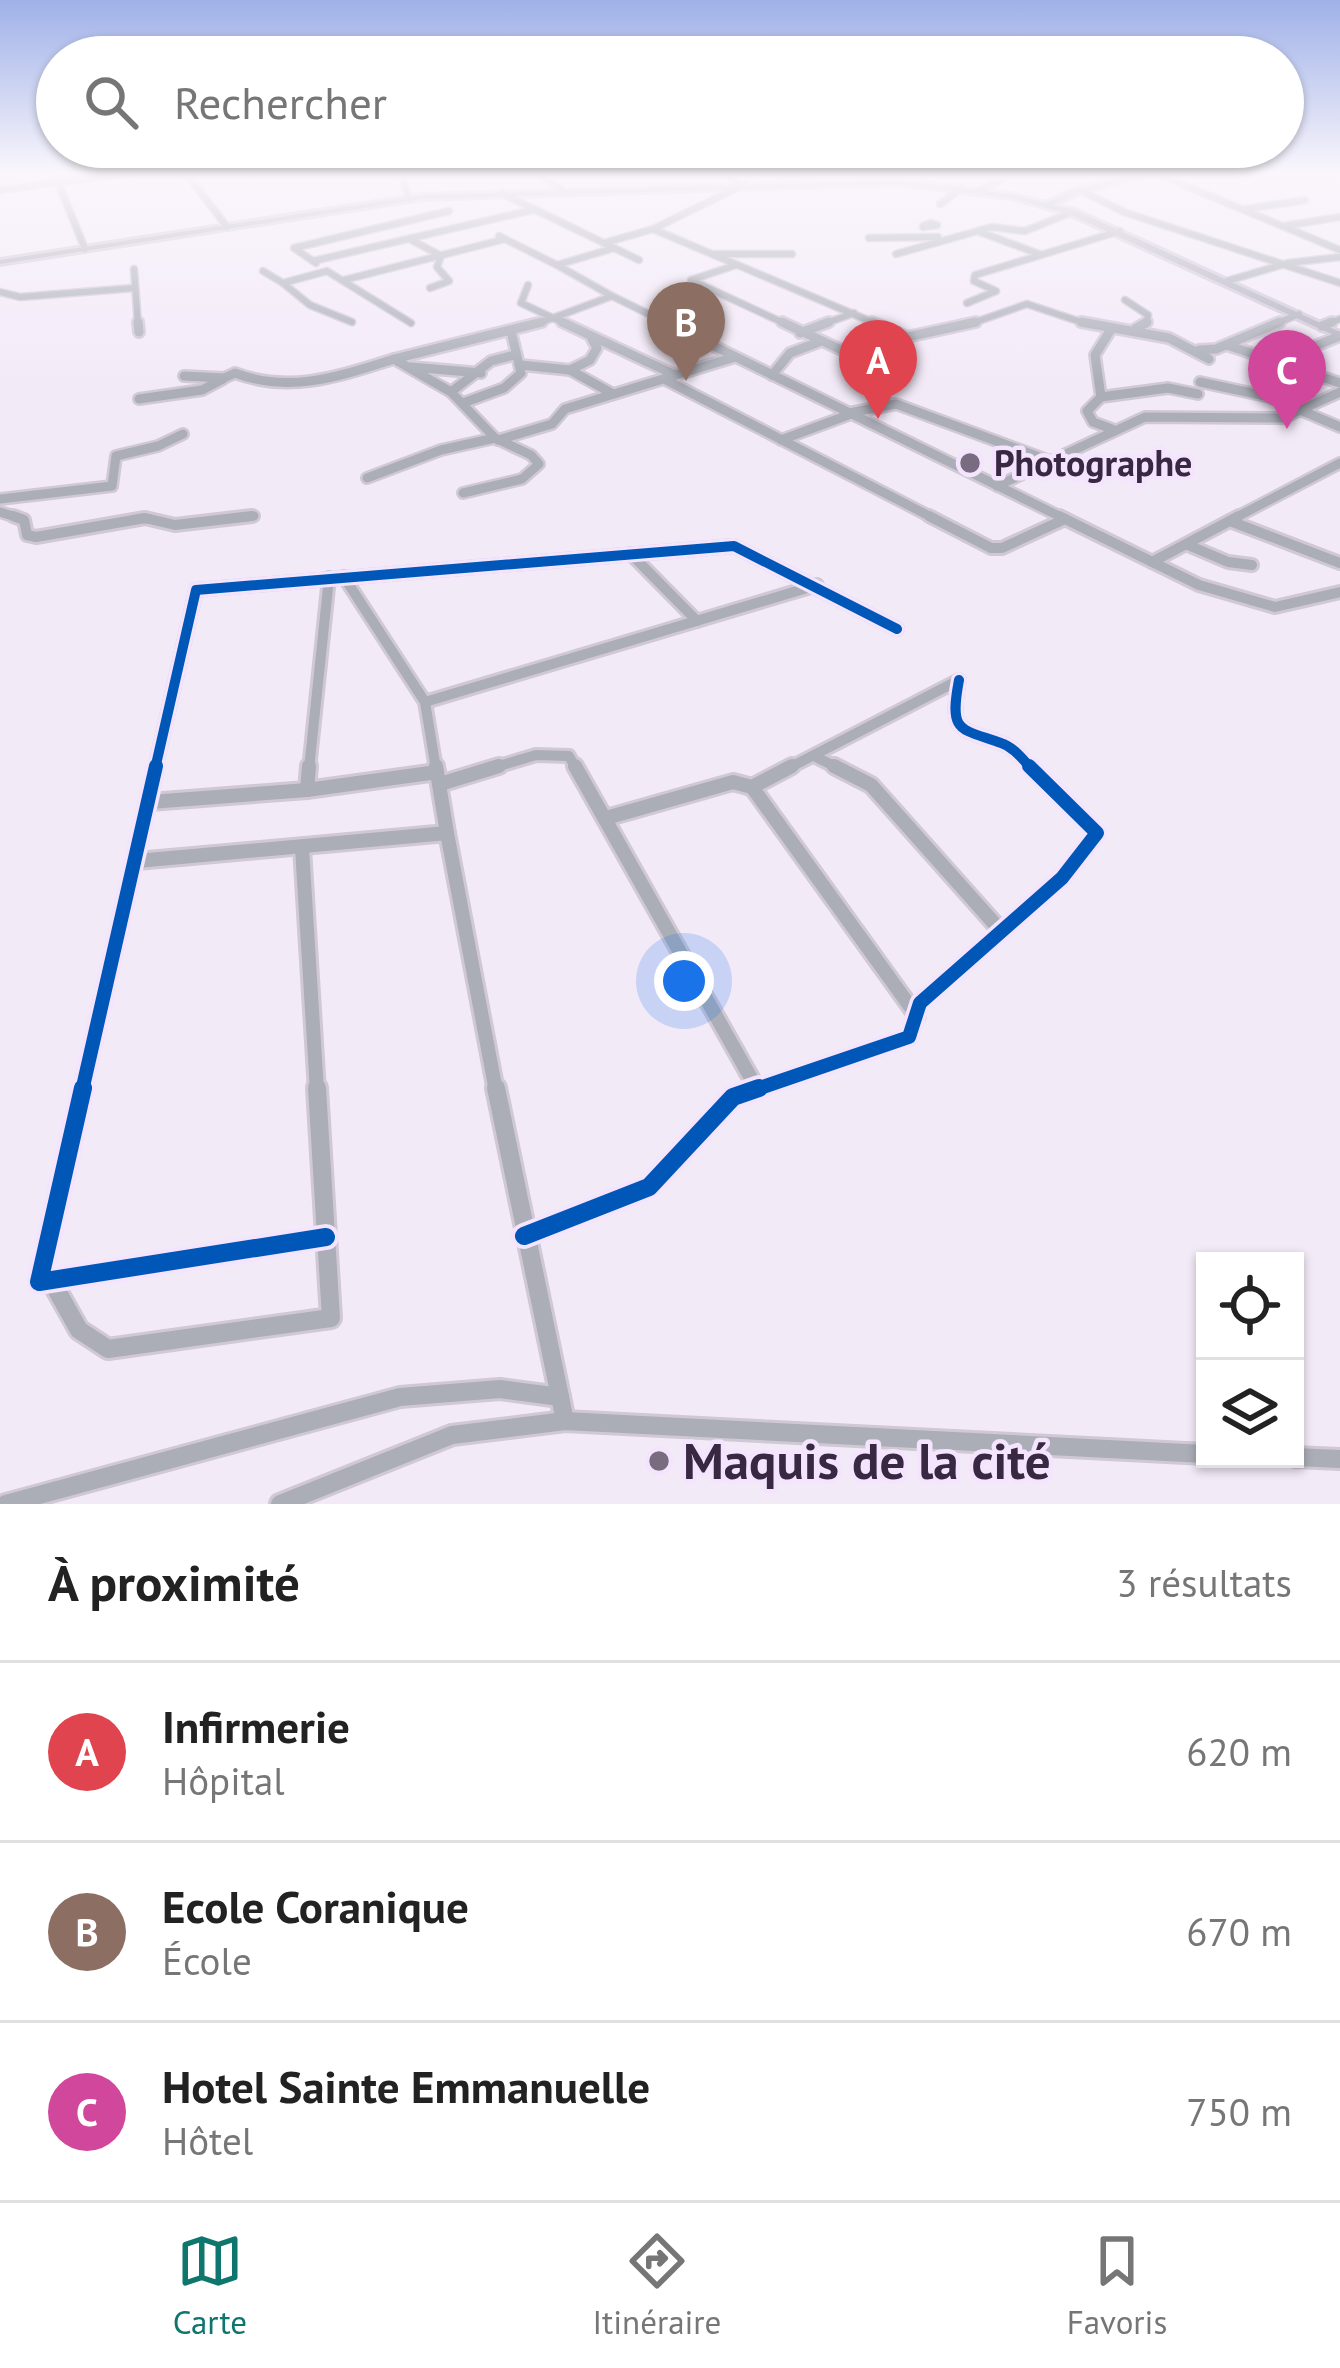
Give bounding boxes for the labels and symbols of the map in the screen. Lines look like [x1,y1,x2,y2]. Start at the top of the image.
pin: B [647,282,725,381]
pin: A [839,320,917,419]
pin: C [1248,330,1326,429]
place label: Photographe [994,439,1192,486]
marker: Photographe [957,450,983,476]
your location [654,951,714,1011]
place label: Maquis de la cité [683,1427,1051,1493]
marker: Maquis de la cité [646,1448,672,1474]

